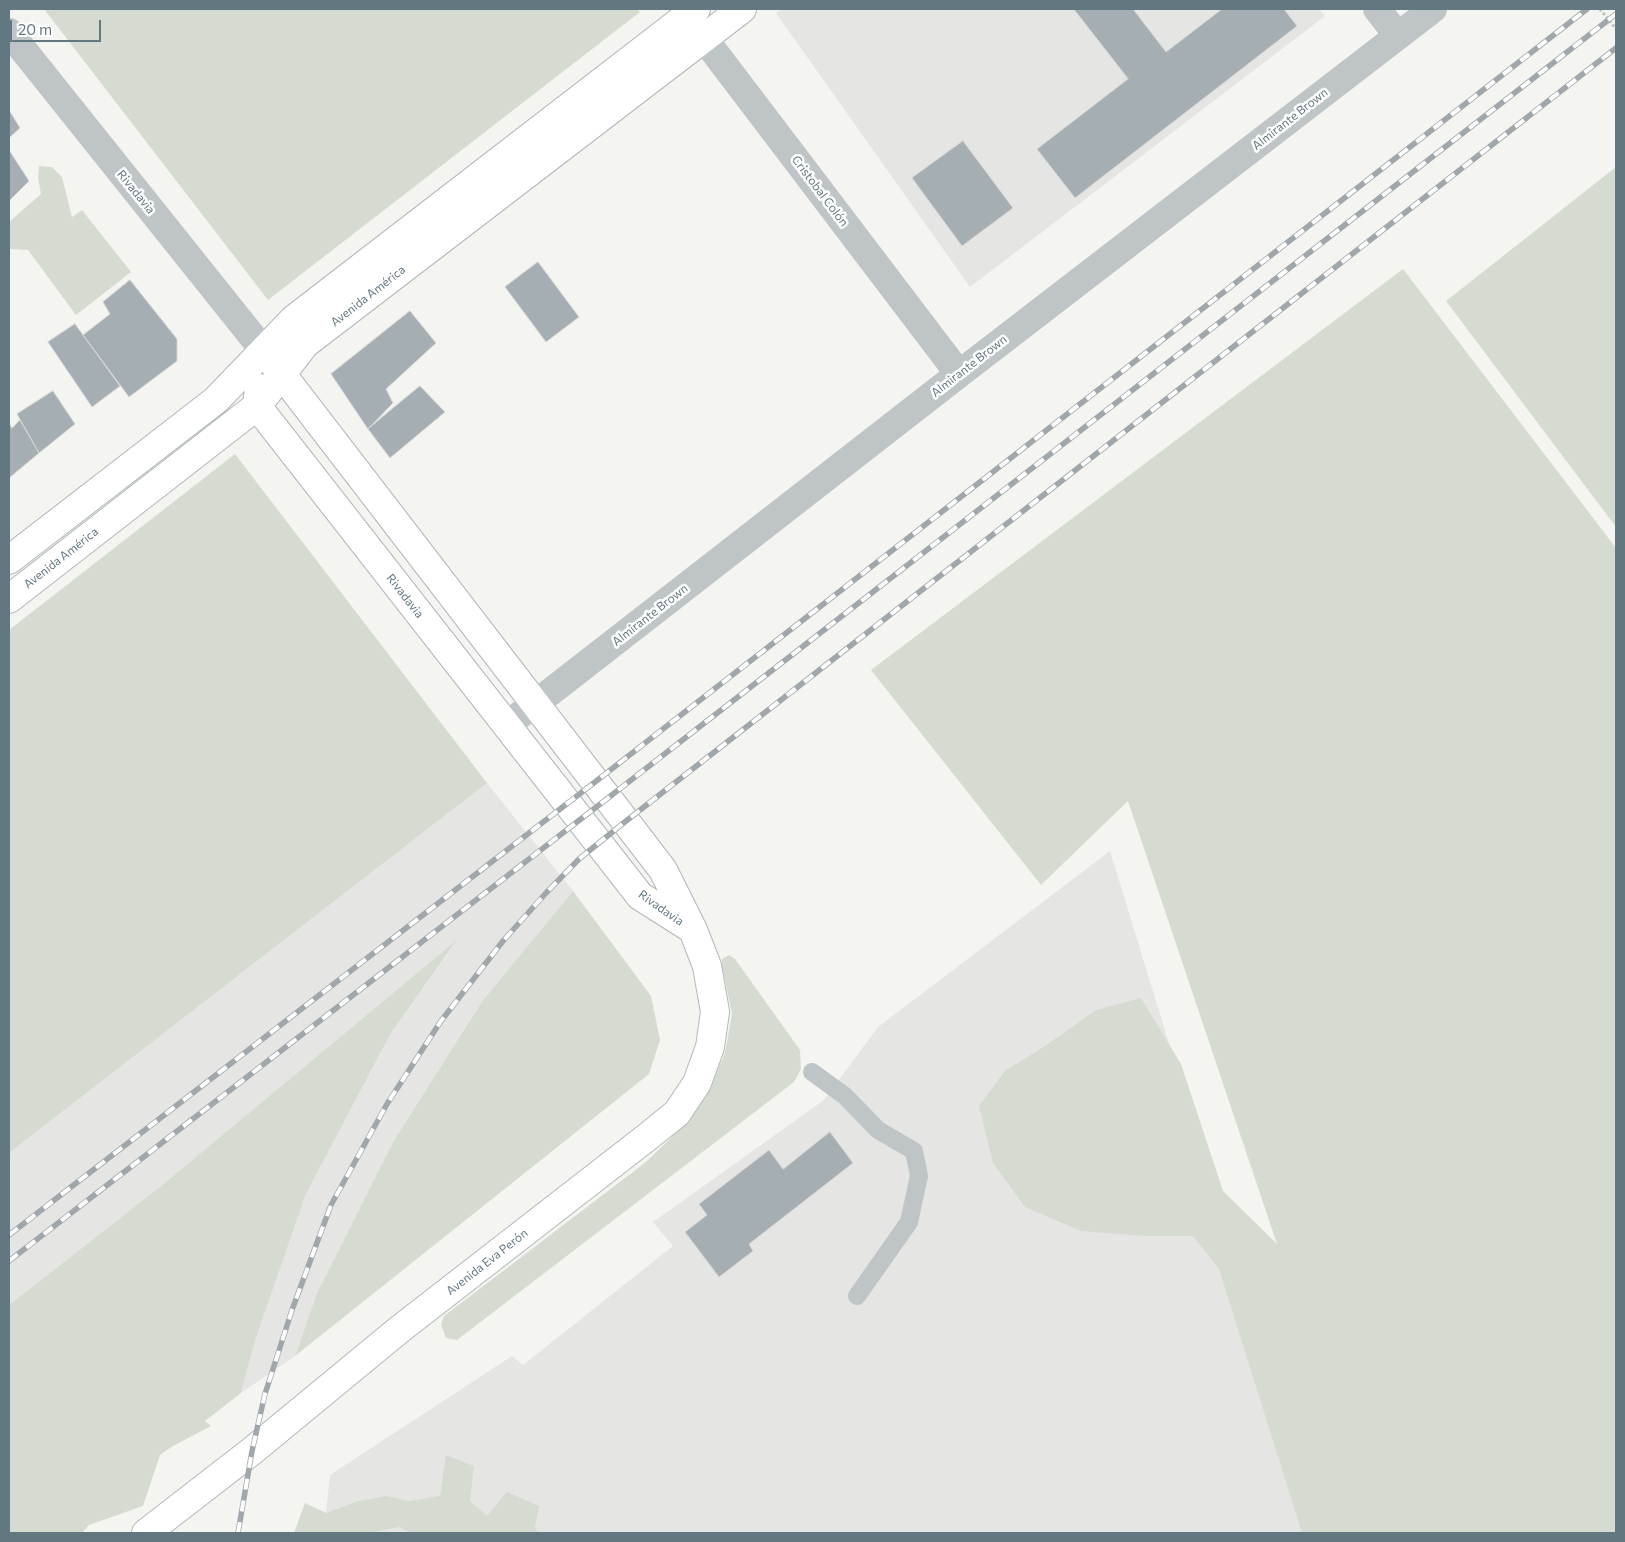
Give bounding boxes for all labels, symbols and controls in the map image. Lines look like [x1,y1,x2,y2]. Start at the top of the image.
scale bar [12,10,104,42]
text: 20 m [18,20,52,38]
street label: Almirante Brown [1249,85,1331,153]
street label: Cristobal Colón [789,153,851,229]
street label: Rivadavia [114,167,158,217]
street label: Avenida América [328,262,408,330]
street label: Almirante Brown [928,332,1010,400]
street label: Avenida América [21,524,101,592]
street label: Rivadavia [383,571,427,621]
street label: Almirante Brown [609,581,691,649]
street label: Rivadavia [636,887,686,929]
street label: Avenida Eva Perón [443,1226,531,1298]

